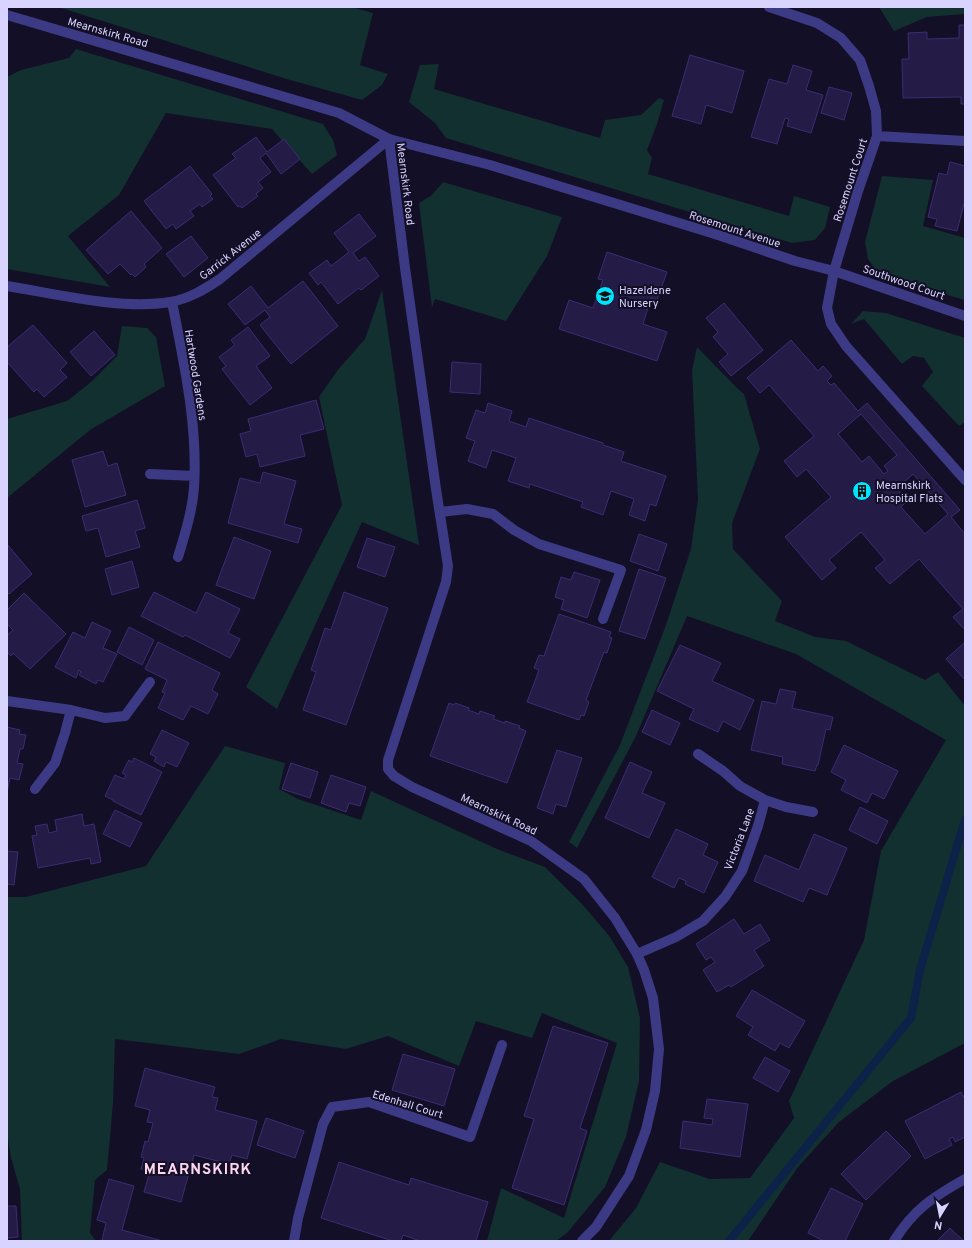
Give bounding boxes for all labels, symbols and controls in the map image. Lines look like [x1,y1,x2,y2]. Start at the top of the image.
street label: Mearnskirk Road [66,15,150,51]
street label: Rosemount Court [831,137,871,224]
street label: Mearnskirk Road [393,142,417,226]
street label: Rosemount Avenue [687,209,782,251]
street label: Garrick Avenue [197,226,265,283]
street label: Southwood Court [861,262,947,304]
place label: Hazeldene Nursery [619,284,671,311]
school or university icon: Hazeldene Nursery [594,285,616,307]
street label: Hartwood Gardens [181,329,209,422]
place label: Mearnskirk Hospital Flats [876,479,943,506]
building icon: Mearnskirk Hospital Flats [851,480,873,502]
street label: Mearnskirk Road [458,791,539,839]
street label: Victoria Lane [722,806,758,872]
street label: Edenhall Court [371,1088,445,1122]
district label: MEARNSKIRK [144,1161,252,1180]
north arrow [920,1196,960,1236]
text: N [933,1217,944,1232]

